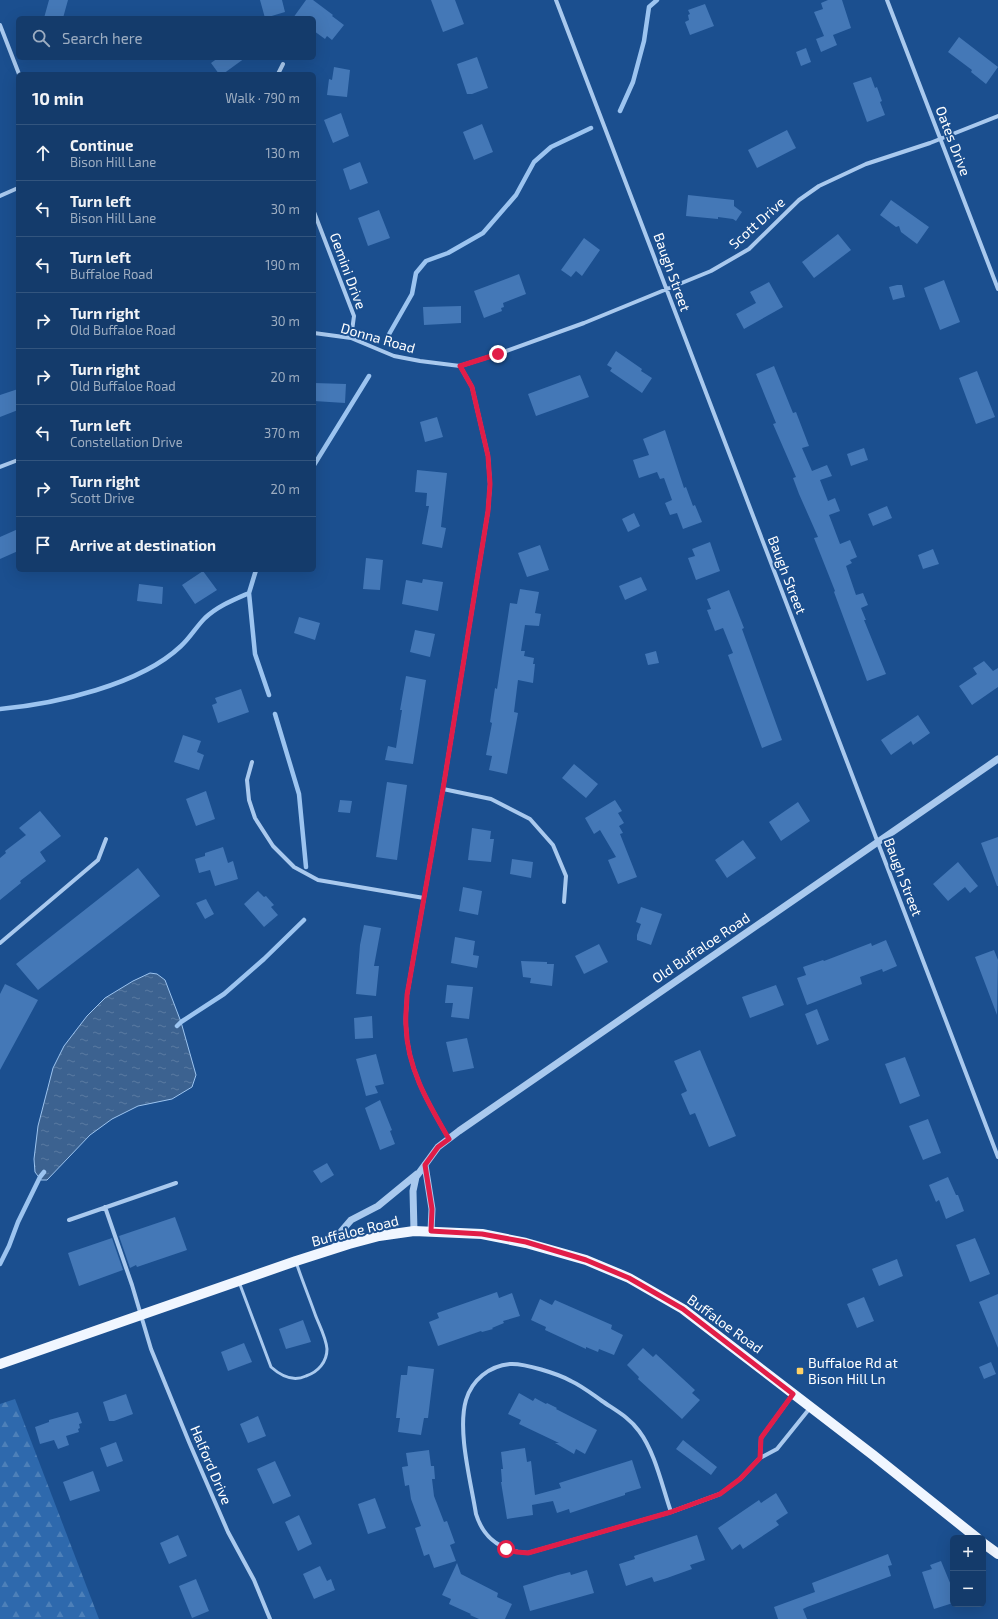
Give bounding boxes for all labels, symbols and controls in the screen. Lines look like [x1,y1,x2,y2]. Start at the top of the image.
search box [16,16,316,60]
icon: search [30,27,52,49]
text: Search here [62,29,143,47]
text: 10 min [32,88,84,108]
text: Walk · 790 m [225,90,300,106]
street label: Oates Drive [932,104,975,178]
text: Continue [70,136,133,154]
icon: ahead [32,142,54,164]
text: 130 m [265,145,300,161]
text: Bison Hill Lane [70,154,156,170]
text: Turn left [70,192,131,210]
street label: Scott Drive [725,193,788,252]
icon: left [32,198,54,220]
text: 30 m [271,201,300,217]
text: Bison Hill Lane [70,210,156,226]
street label: Gemini Drive [327,230,370,311]
street label: Baugh Street [650,230,695,313]
text: Turn left [70,248,131,266]
icon: left [32,254,54,276]
text: 190 m [265,257,300,273]
text: Buffaloe Road [70,266,153,282]
text: Turn right [70,304,140,322]
icon: right [32,310,54,332]
text: 30 m [271,313,300,329]
street label: Donna Road [339,319,417,356]
text: Old Buffaloe Road [70,322,176,338]
route end [489,345,507,363]
text: Turn right [70,360,140,378]
icon: right [32,366,54,388]
text: 20 m [271,369,300,385]
text: Old Buffaloe Road [70,378,176,394]
text: Turn left [70,416,131,434]
icon: left [32,422,54,444]
text: 370 m [264,425,300,441]
text: Constellation Drive [70,434,183,450]
text: Turn right [70,472,140,490]
icon: right [32,478,54,500]
text: 20 m [271,481,300,497]
text: Scott Drive [70,490,135,506]
street label: Baugh Street [765,533,810,616]
icon: arrive [32,534,54,556]
text: Arrive at destination [70,536,216,554]
street label: Baugh Street [881,835,926,918]
street label: Old Buffaloe Road [649,909,753,986]
street label: Buffaloe Road [310,1211,400,1250]
street label: Buffaloe Road [684,1290,766,1357]
place label: Buffaloe Rd at Bison Hill Ln [808,1354,898,1387]
marker: Buffaloe Rd at Bison Hill Ln [795,1366,805,1376]
street label: Halford Drive [187,1423,236,1507]
map controls [950,1535,986,1607]
button: + [950,1535,986,1571]
route start [497,1540,515,1558]
button: − [950,1571,986,1607]

